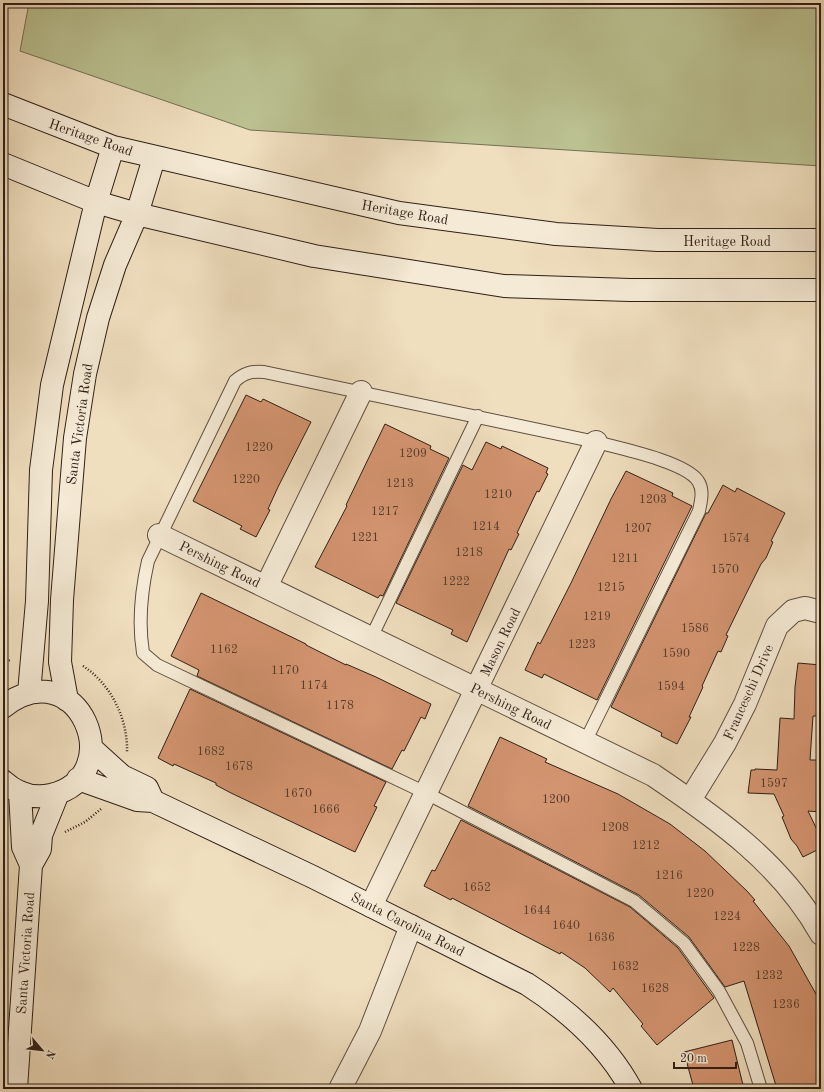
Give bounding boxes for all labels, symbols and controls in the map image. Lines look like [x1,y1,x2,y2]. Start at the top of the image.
street label: Heritage Road [47,117,135,159]
street label: Heritage Road [360,198,449,228]
street label: Heritage Road [683,235,771,249]
street label: Santa Victoria Road [65,363,95,486]
house number: 1220 [245,442,273,454]
house number: 1209 [399,448,427,460]
house number: 1220 [232,474,260,486]
house number: 1213 [386,478,414,490]
house number: 1210 [484,489,512,501]
house number: 1203 [639,494,667,506]
house number: 1217 [371,506,399,518]
house number: 1214 [472,521,500,533]
house number: 1207 [624,523,652,535]
house number: 1221 [351,532,379,544]
house number: 1574 [722,532,750,545]
street label: Pershing Road [177,539,262,591]
house number: 1218 [455,547,483,559]
house number: 1211 [611,553,639,565]
house number: 1570 [711,563,739,576]
house number: 1222 [442,576,470,588]
house number: 1215 [597,581,625,594]
street label: Mason Road [478,606,523,679]
house number: 1219 [583,611,611,623]
house number: 1586 [681,622,709,635]
house number: 1223 [568,639,596,651]
street label: Franceschi Drive [721,642,776,742]
house number: 1162 [210,644,238,656]
house number: 1590 [662,647,690,660]
house number: 1170 [271,665,299,677]
house number: 1174 [300,680,328,692]
house number: 1594 [657,680,685,693]
street label: Pershing Road [468,681,553,733]
house number: 1178 [326,700,354,712]
house number: 1682 [197,746,225,758]
house number: 1678 [225,761,253,773]
house number: 1597 [760,777,788,790]
house number: 1670 [284,788,312,800]
house number: 1200 [542,794,570,806]
house number: 1666 [312,804,340,816]
house number: 1208 [601,822,629,834]
house number: 1212 [632,840,660,852]
house number: 1216 [655,870,683,882]
house number: 1652 [463,881,491,894]
house number: 1220 [686,888,714,900]
street label: Santa Carolina Road [349,890,466,960]
street label: Santa Victoria Road [15,892,37,1015]
house number: 1644 [523,905,551,917]
house number: 1224 [713,911,741,923]
house number: 1640 [552,920,580,932]
house number: 1636 [587,932,615,944]
house number: 1228 [732,942,760,954]
house number: 1632 [611,961,639,973]
house number: 1232 [755,970,783,982]
house number: 1628 [641,983,669,995]
house number: 1236 [772,999,800,1011]
north arrow [22,1030,62,1070]
scale bar [674,1044,736,1070]
text: N [42,1048,56,1061]
text: 20 m [680,1053,707,1065]

